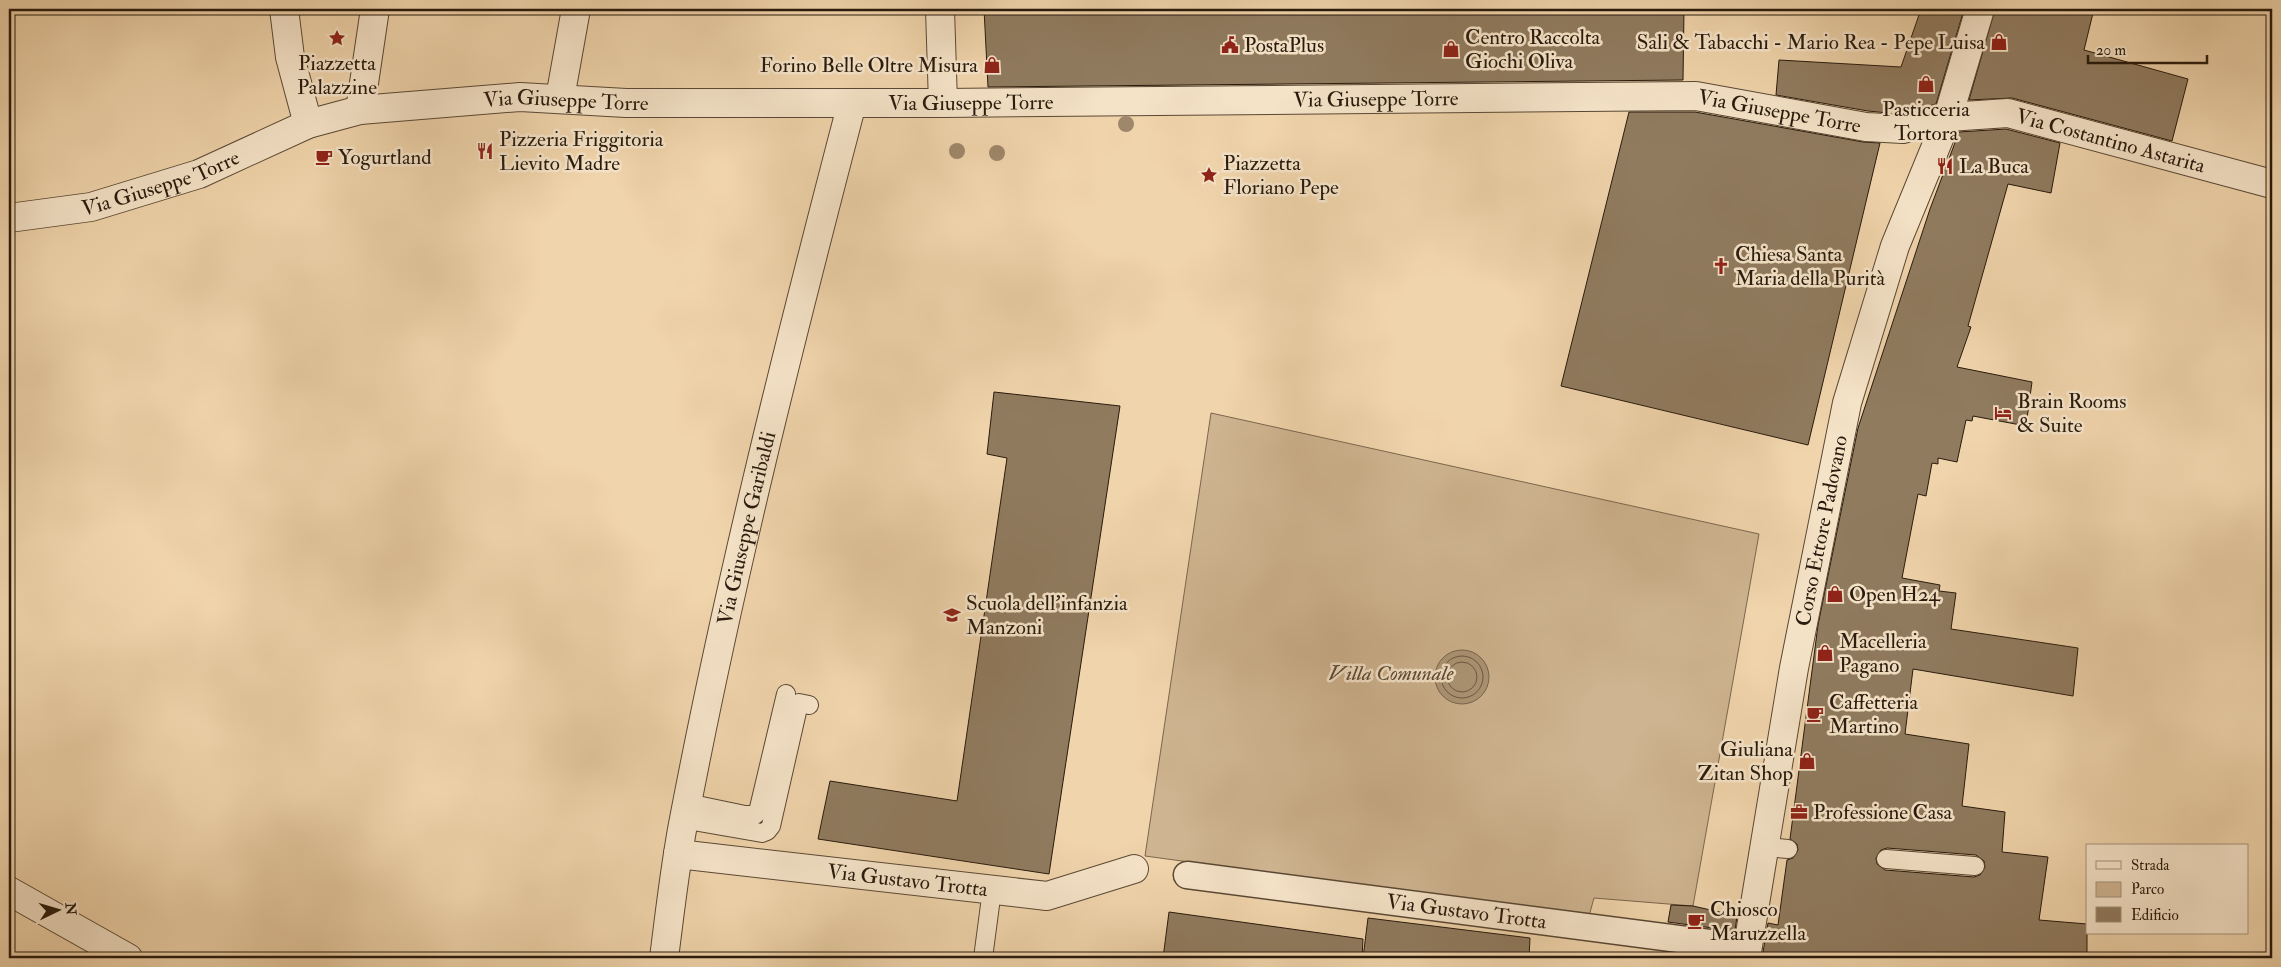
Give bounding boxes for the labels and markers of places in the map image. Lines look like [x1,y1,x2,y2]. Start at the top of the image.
place label: Centro Raccolta Giochi Oliva [1465,24,1600,75]
place icon: Piazzetta Palazzine [327,28,347,48]
place label: Sali & Tabacchi - Mario Rea - Pepe Luisa [1637,29,1985,56]
place label: PostaPlus [1244,32,1324,59]
shop icon: Sali & Tabacchi - Mario Rea - Pepe Luisa [1989,32,2009,52]
public building icon: PostaPlus [1220,35,1240,55]
shop icon: Centro Raccolta Giochi Oliva [1441,39,1461,59]
place label: Piazzetta Palazzine [297,50,377,101]
place label: Forino Belle Oltre Misura [760,52,978,79]
shop icon: Forino Belle Oltre Misura [982,55,1002,75]
shop icon: Pasticceria Tortora [1916,74,1936,94]
place label: Pasticceria Tortora [1882,96,1970,147]
place label: Pizzeria Friggitoria Lievito Madre [499,126,664,177]
restaurant icon: Pizzeria Friggitoria Lievito Madre [475,141,495,161]
place label: Yogurtland [338,144,432,171]
cafe icon: Yogurtland [314,147,334,167]
place label: Piazzetta Floriano Pepe [1223,150,1339,201]
place label: La Buca [1959,153,2029,180]
restaurant icon: La Buca [1935,156,1955,176]
place icon: Piazzetta Floriano Pepe [1199,165,1219,185]
place label: Chiesa Santa Maria della Purità [1735,241,1885,292]
church icon: Chiesa Santa Maria della Purità [1711,256,1731,276]
place label: Brain Rooms & Suite [2017,388,2126,439]
hotel icon: Brain Rooms & Suite [1993,403,2013,423]
place label: Open H24 [1849,581,1942,608]
shop icon: Open H24 [1825,584,1845,604]
place label: Scuola dell'infanzia Manzoni [966,590,1128,641]
school or university icon: Scuola dell'infanzia Manzoni [942,605,962,625]
place label: Macelleria Pagano [1839,628,1927,679]
shop icon: Macelleria Pagano [1815,643,1835,663]
place label: Caffetteria Martino [1829,689,1918,740]
cafe icon: Caffetteria Martino [1805,704,1825,724]
place label: Giuliana Zitan Shop [1698,736,1793,787]
shop icon: Giuliana Zitan Shop [1797,751,1817,771]
place label: Professione Casa [1813,799,1953,826]
office icon: Professione Casa [1789,802,1809,822]
place label: Chiosco Maruzzella [1710,896,1806,947]
cafe icon: Chiosco Maruzzella [1686,911,1706,931]

